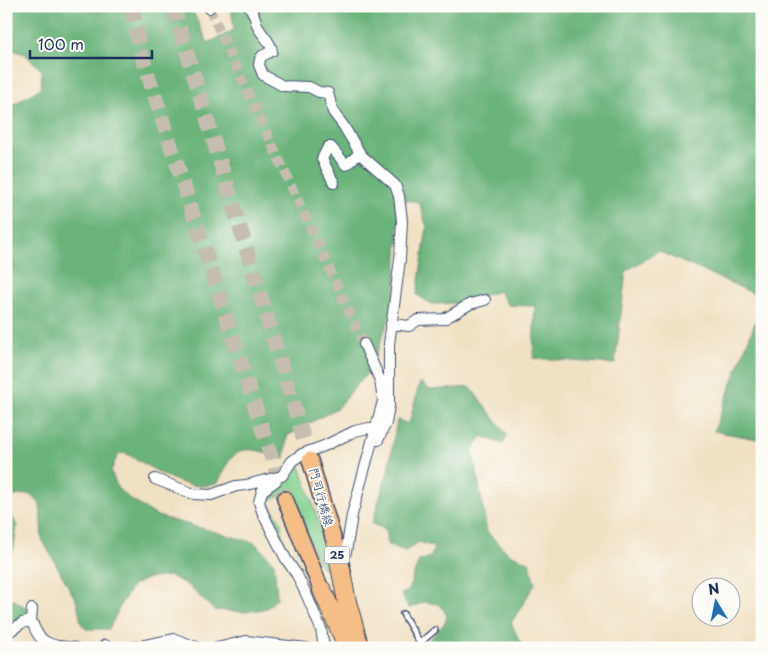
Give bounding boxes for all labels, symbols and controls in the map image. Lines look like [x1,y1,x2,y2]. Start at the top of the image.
scale bar [30,28,152,60]
text: 100 m [38,32,84,55]
street label: 門司行橋線 [305,465,339,528]
road number: 25 [324,546,350,564]
north arrow [690,576,740,626]
text: N [706,577,721,600]

